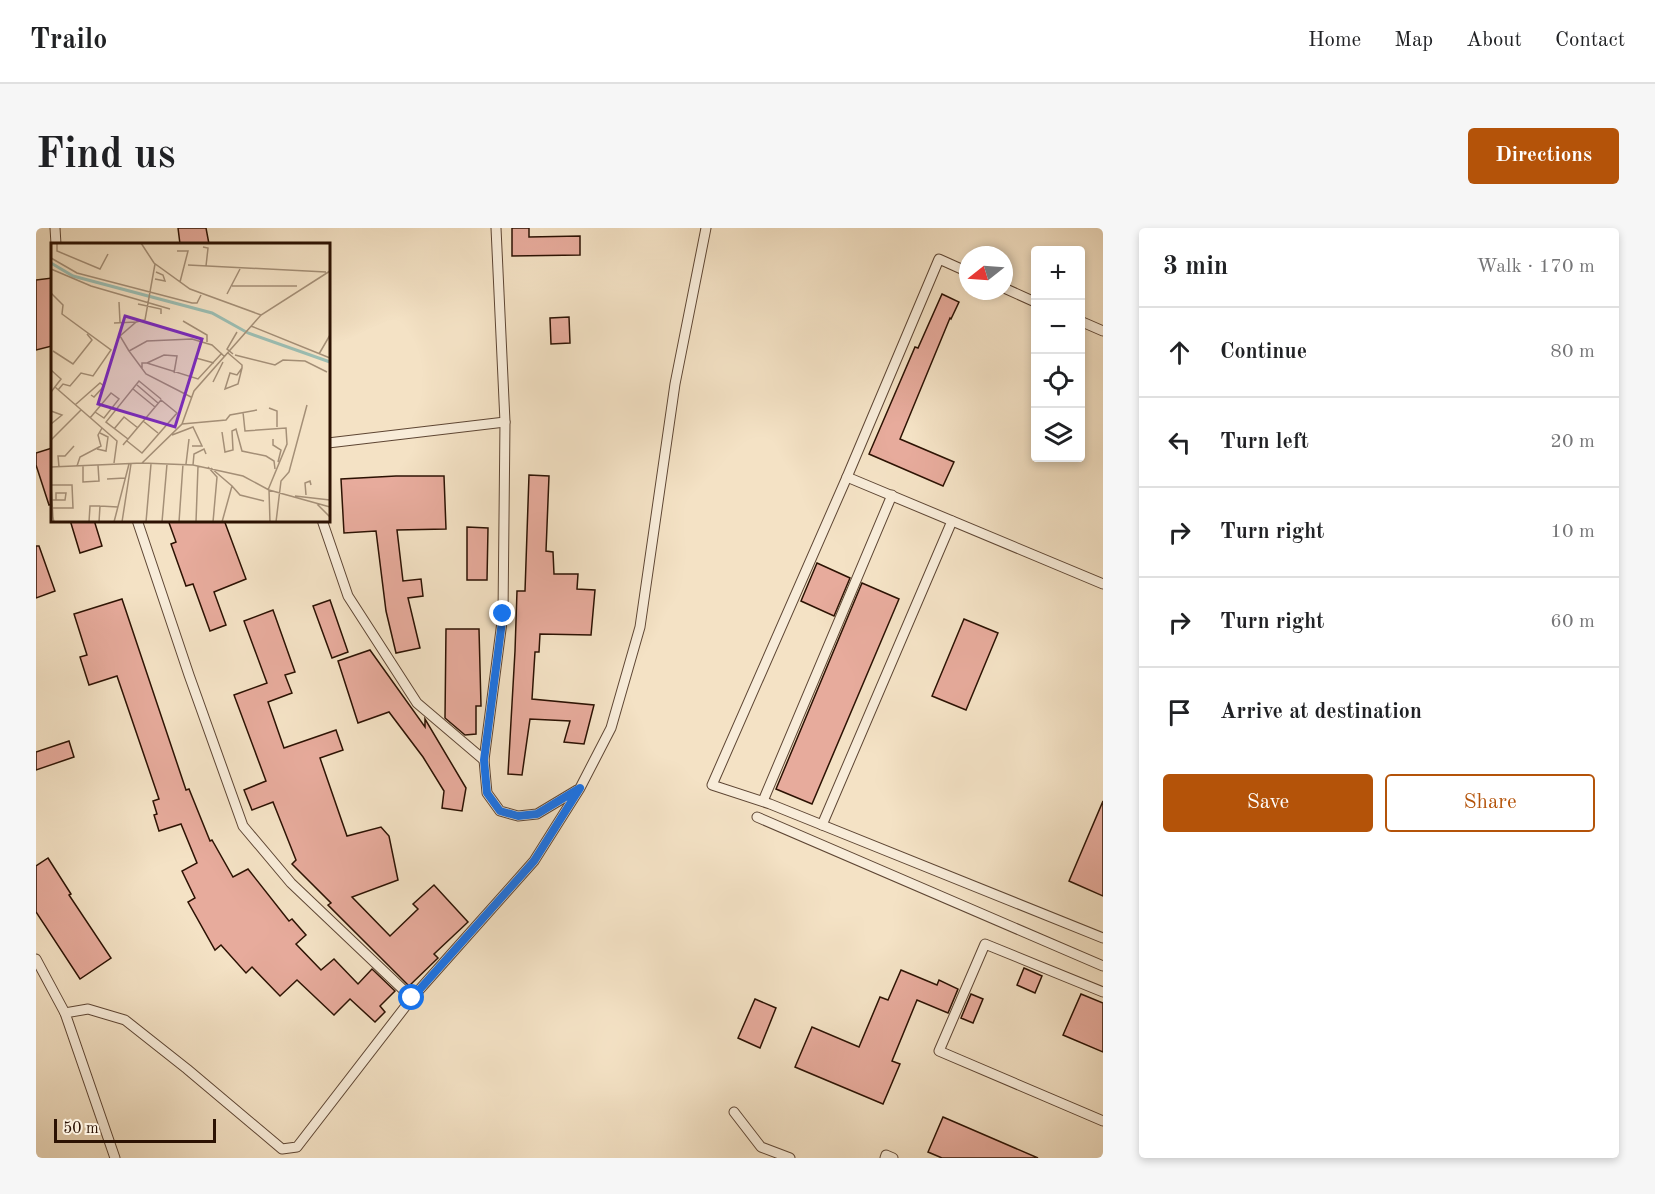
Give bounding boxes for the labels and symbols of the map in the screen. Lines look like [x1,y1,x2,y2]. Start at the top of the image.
inset map [51,243,330,522]
north arrow [959,246,1013,300]
route end [489,600,515,626]
route start [398,984,424,1010]
scale bar [54,1116,216,1144]

